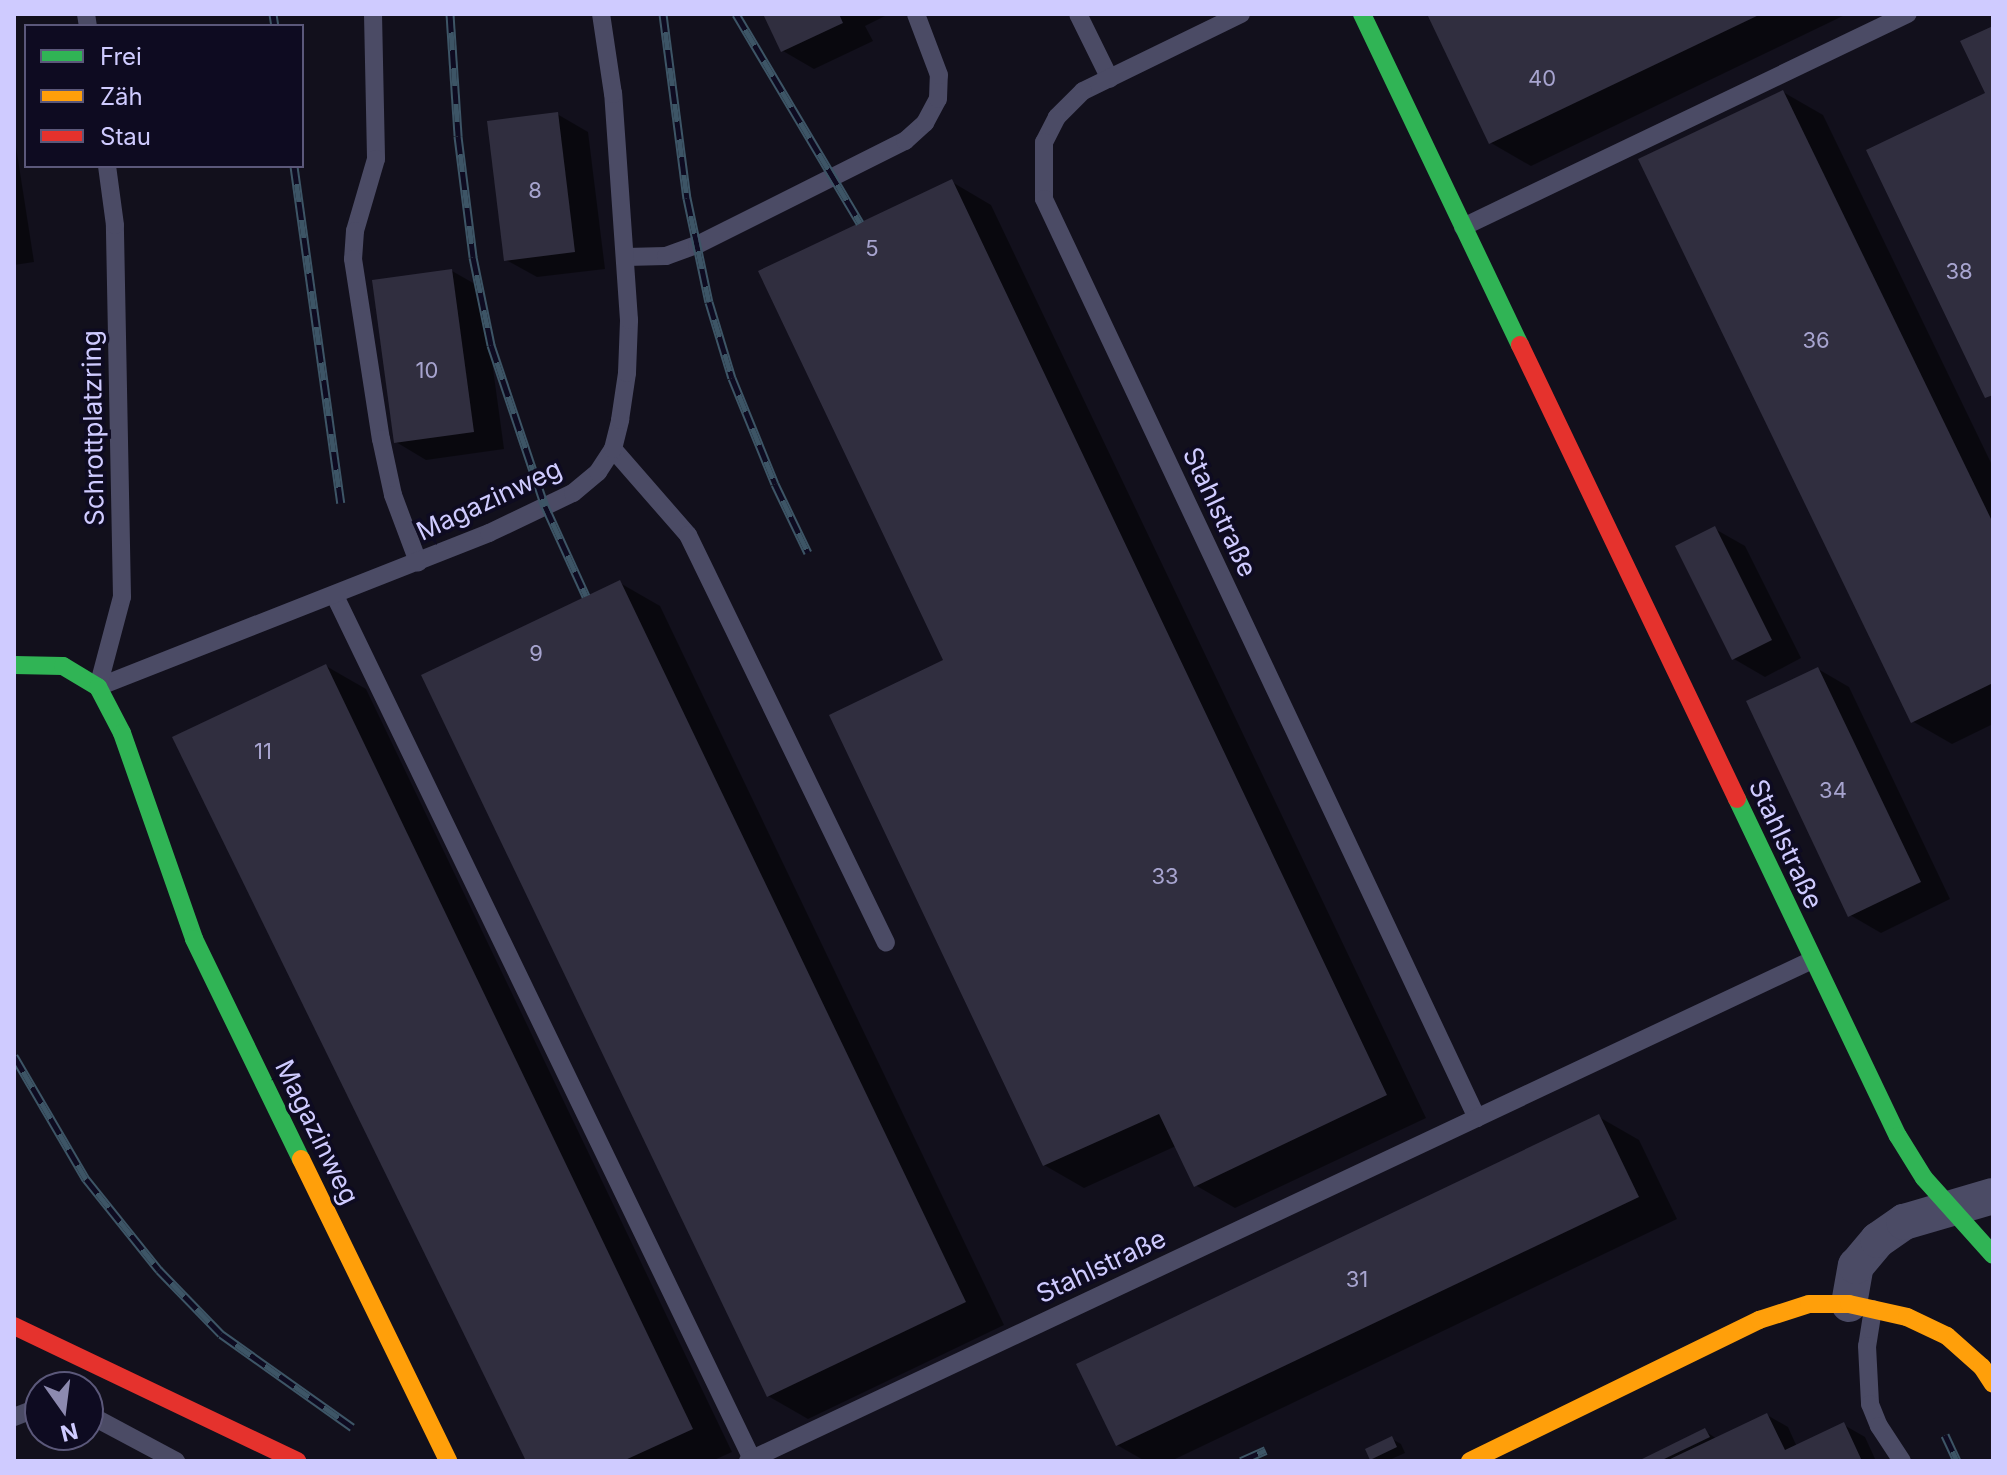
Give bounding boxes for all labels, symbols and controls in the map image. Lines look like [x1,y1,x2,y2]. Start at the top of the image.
legend [24,24,304,168]
text: Frei [100,42,142,71]
house number: 40 [1528,66,1556,92]
text: Zäh [100,82,143,111]
text: Stau [100,122,151,151]
house number: 8 [528,178,542,204]
house number: 5 [865,236,879,262]
house number: 38 [1945,259,1973,285]
house number: 36 [1802,328,1830,354]
street label: Schrottplatzring [76,330,110,526]
house number: 10 [416,358,438,384]
street label: Stahlstraße [1176,442,1264,582]
street label: Magazinweg [411,453,567,547]
house number: 9 [529,641,543,667]
house number: 11 [254,739,272,765]
street label: Stahlstraße [1742,774,1830,914]
house number: 34 [1819,778,1847,804]
house number: 33 [1151,864,1179,890]
street label: Magazinweg [269,1055,365,1209]
street label: Stahlstraße [1031,1222,1171,1310]
house number: 31 [1346,1267,1368,1293]
north arrow [24,1371,104,1451]
text: N [58,1418,81,1447]

